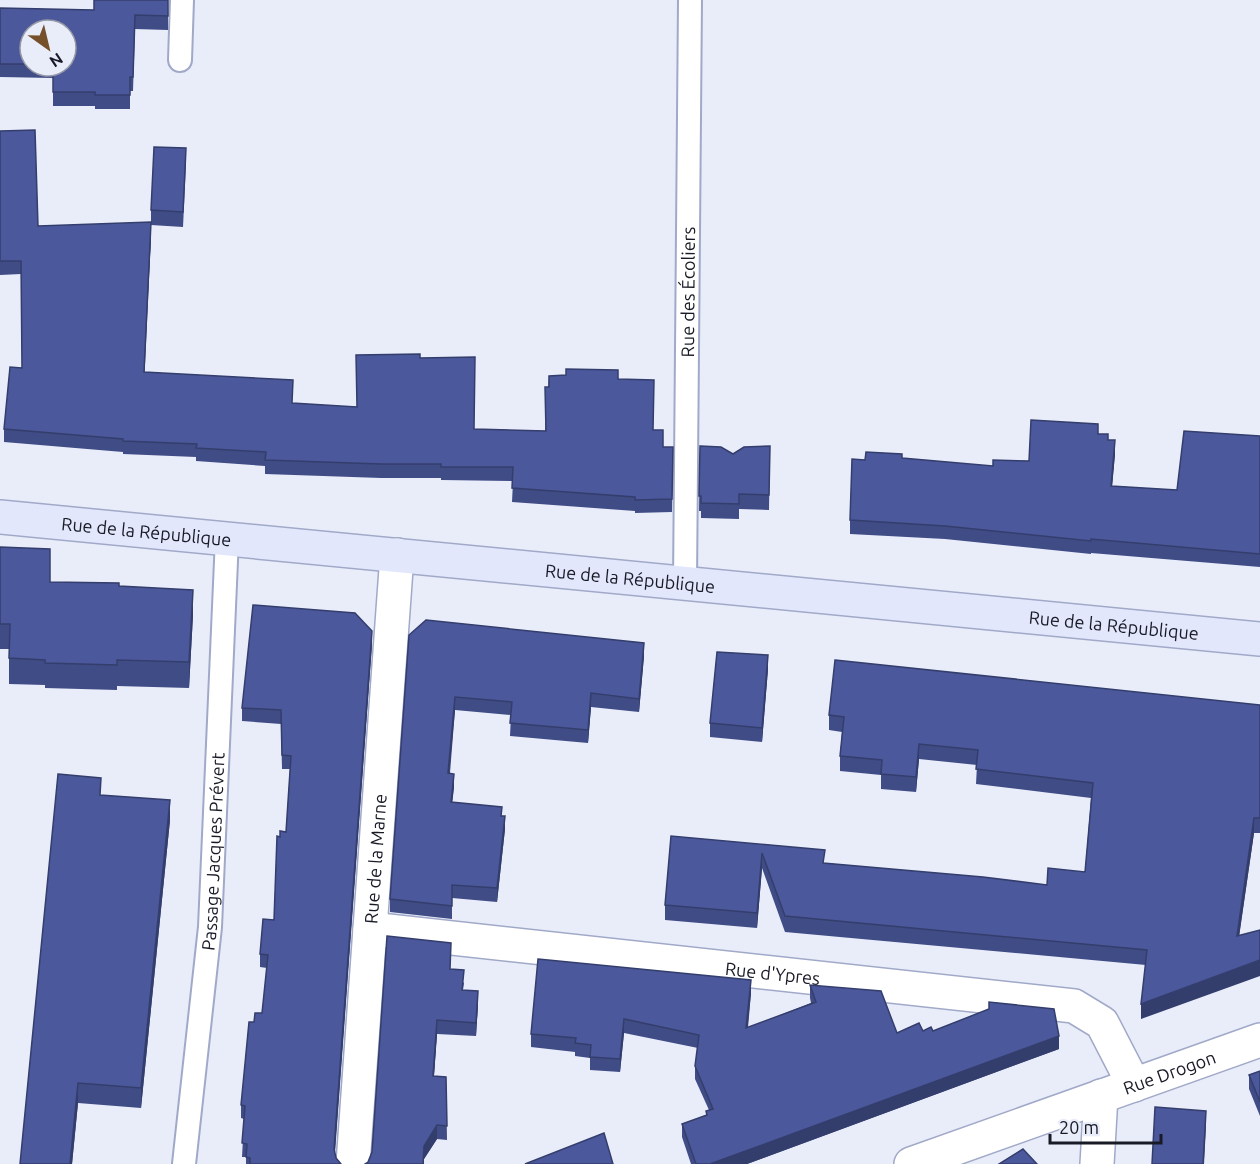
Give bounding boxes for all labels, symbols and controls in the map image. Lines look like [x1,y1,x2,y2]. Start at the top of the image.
north arrow [18,18,78,78]
text: N [46,50,66,71]
street label: Rue des Écoliers [677,226,698,357]
street label: Rue de la République [60,513,232,549]
street label: Rue de la République [544,560,716,596]
street label: Rue de la République [1028,607,1200,643]
street label: Passage Jacques Prévert [197,752,228,952]
street label: Rue de la Marne [360,793,390,924]
street label: Rue d'Ypres [724,958,821,988]
street label: Rue Drogon [1120,1047,1218,1098]
scale bar [1050,1107,1161,1145]
text: 20 m [1059,1117,1099,1137]

